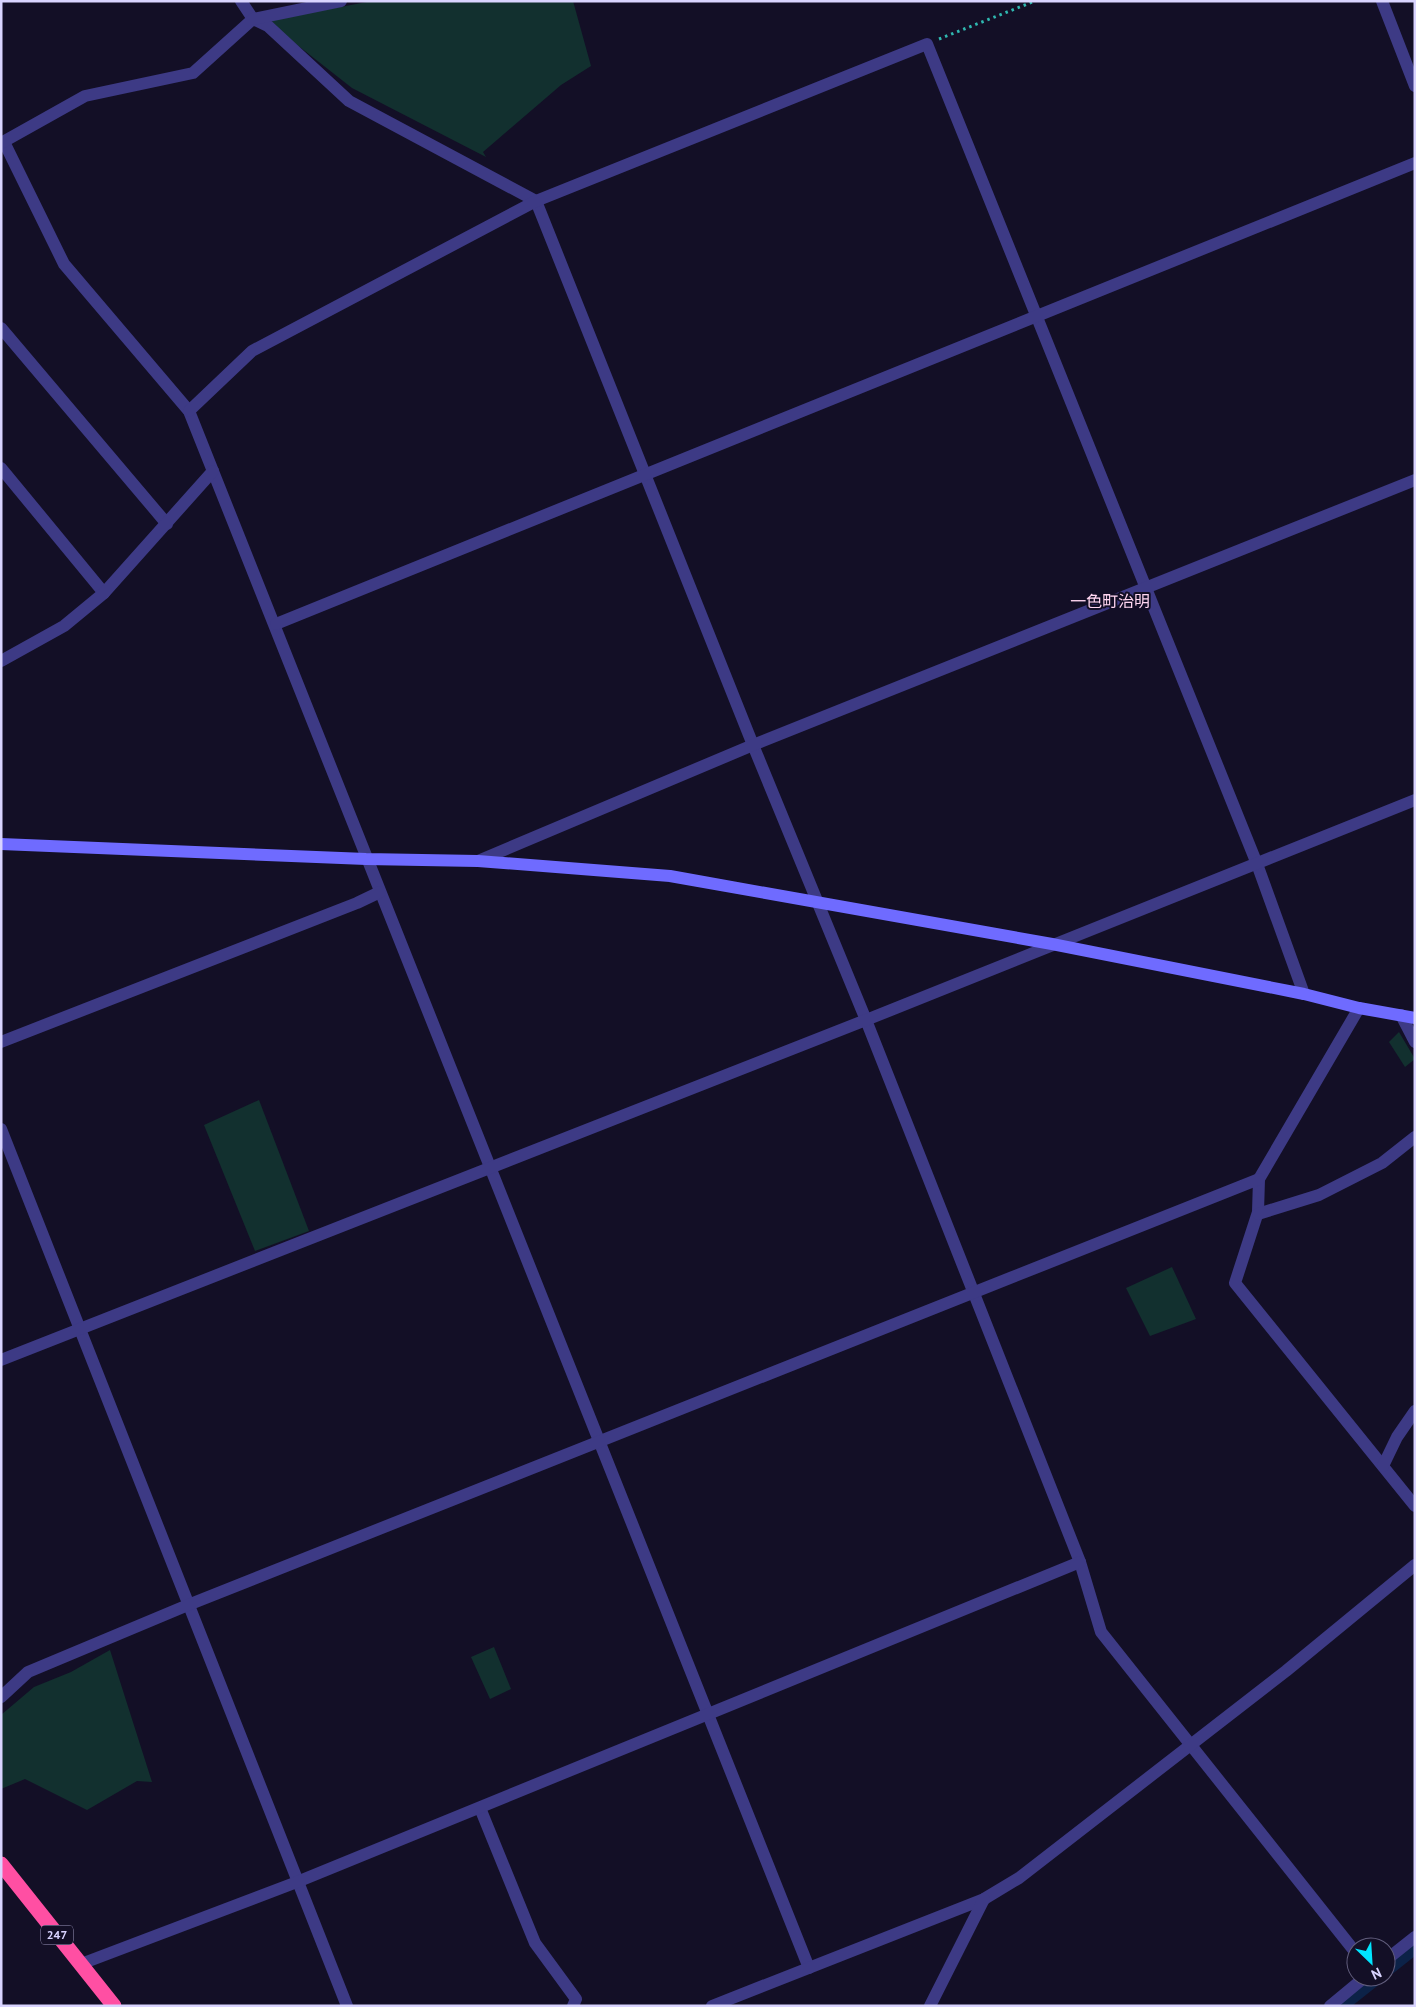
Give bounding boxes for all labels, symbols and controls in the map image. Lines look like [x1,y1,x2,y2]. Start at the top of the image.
district label: 一色町治明 [1070,591,1150,611]
road number: 247 [41,1926,73,1944]
north arrow [1346,1937,1396,1987]
text: N [1369,1964,1384,1984]

